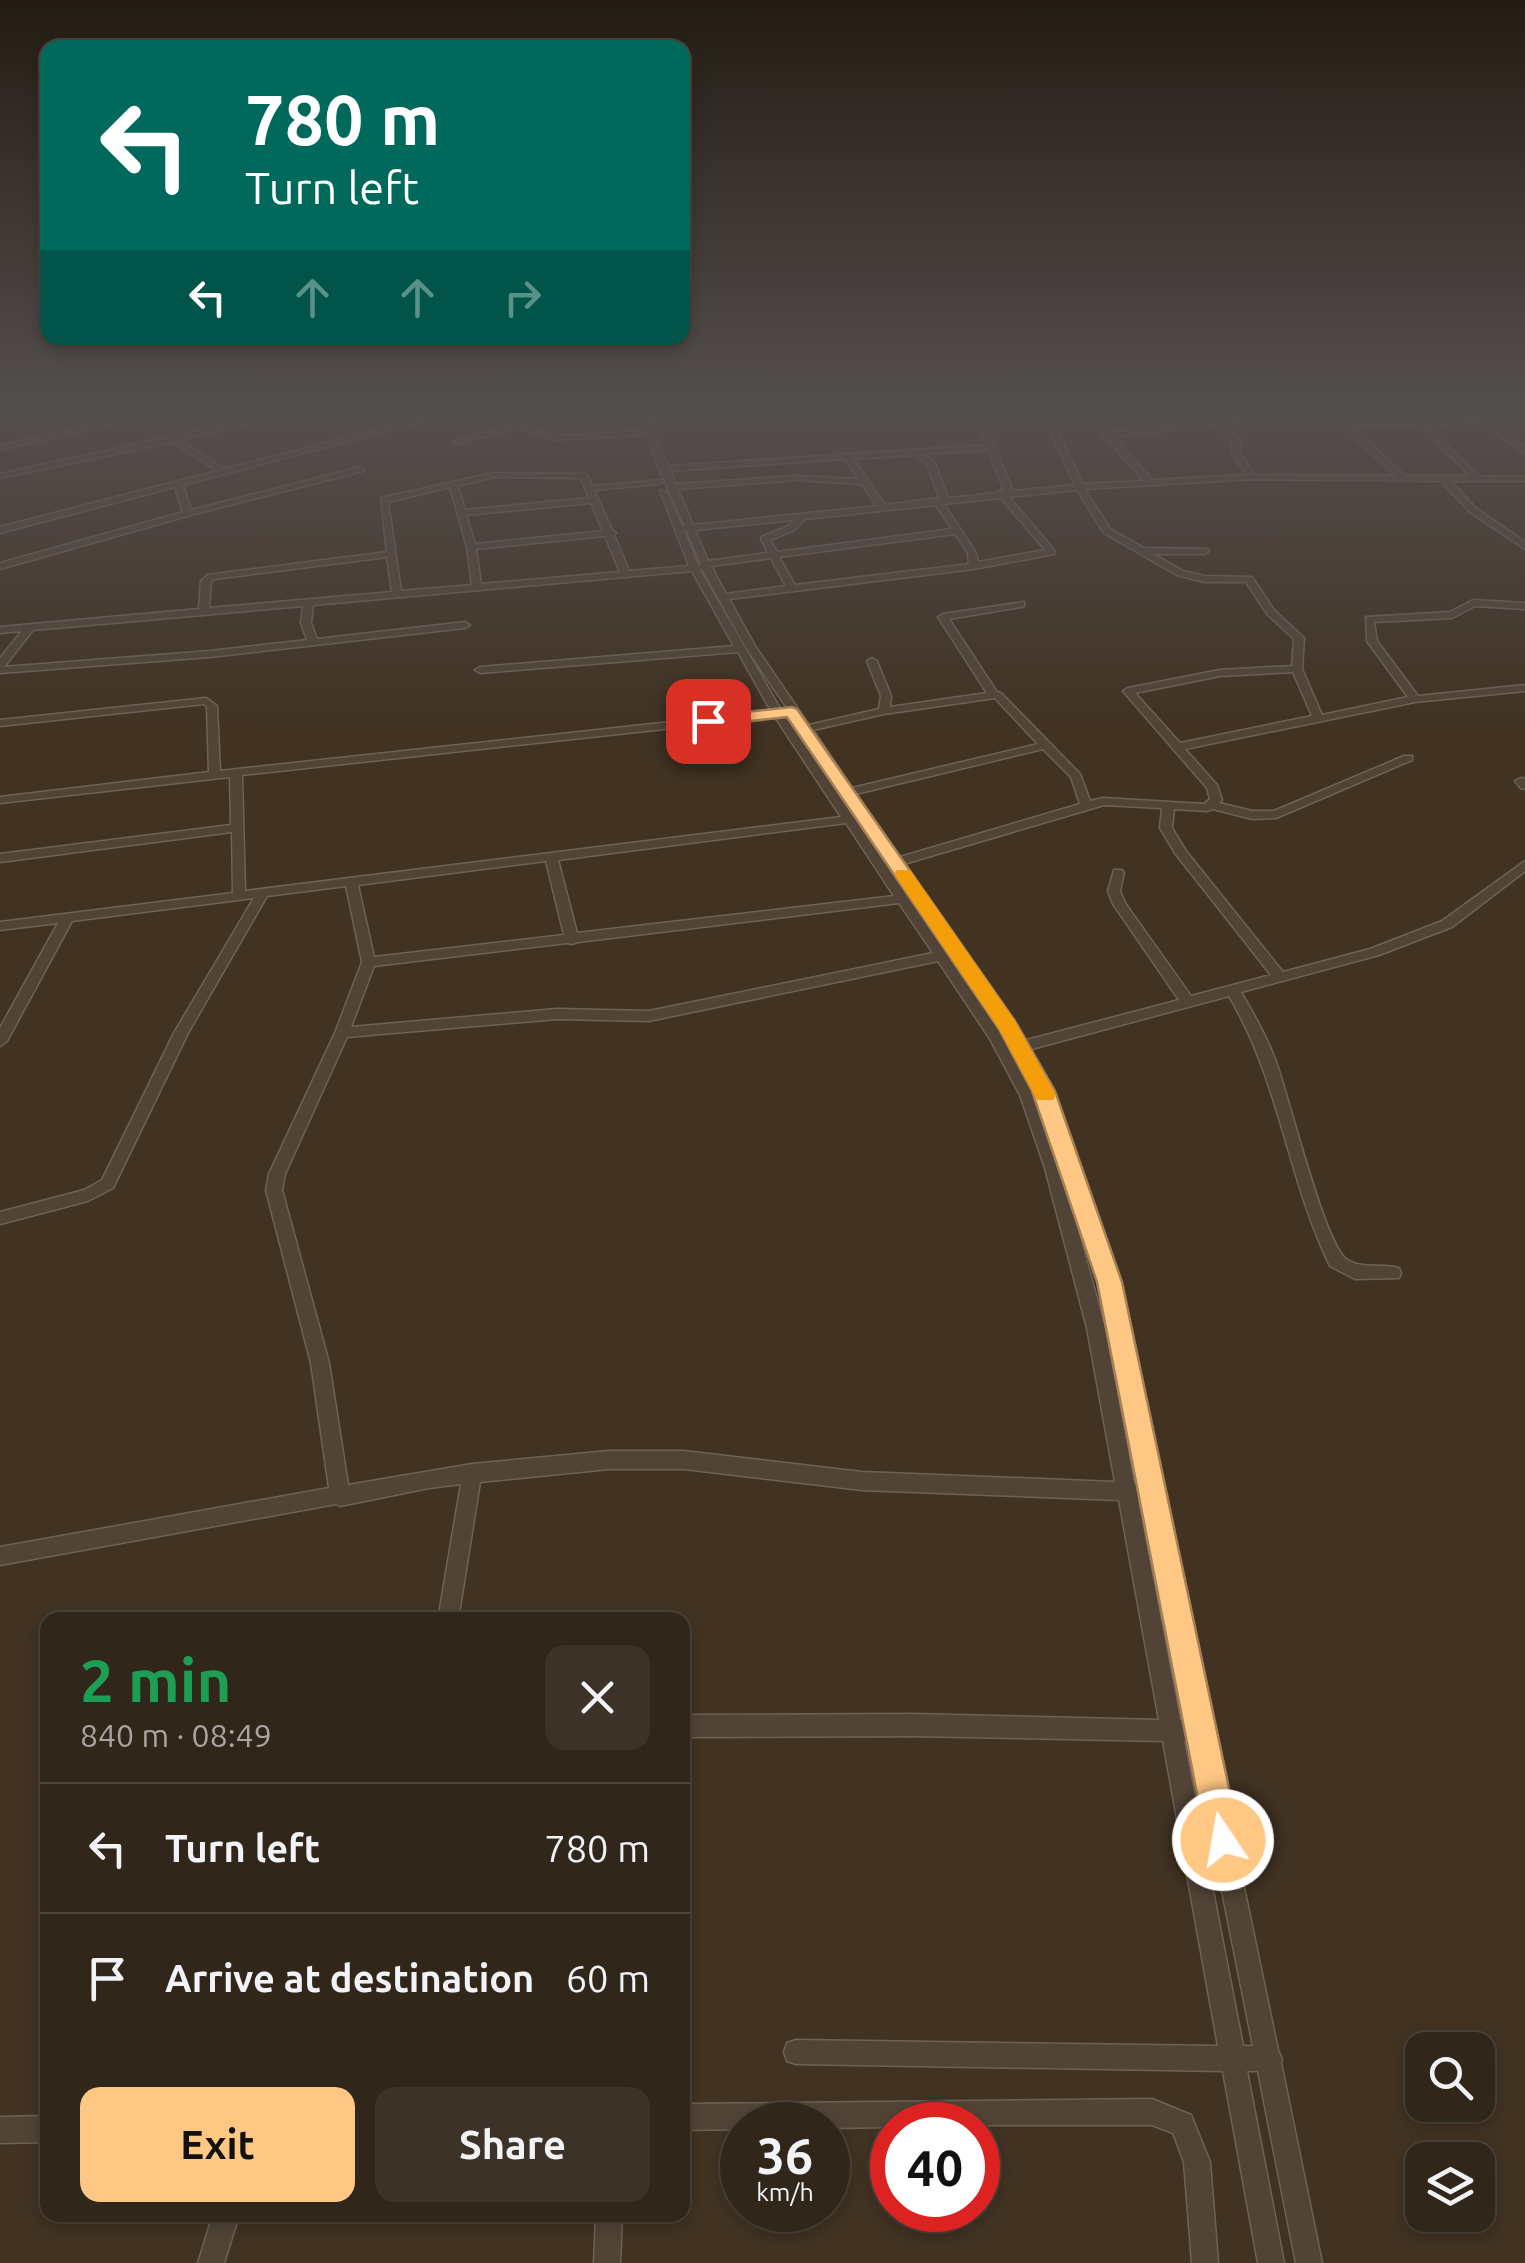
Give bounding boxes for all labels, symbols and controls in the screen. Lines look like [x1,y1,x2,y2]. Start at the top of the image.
icon: left [80,80,210,210]
text: 780 m [245,80,440,158]
text: Turn left [245,162,419,213]
icon: left [180,270,235,325]
icon: ahead [285,270,340,325]
icon: ahead [390,270,445,325]
icon: right [495,270,550,325]
pin [666,679,751,764]
icon: arrive [681,694,736,749]
button: close [545,1645,650,1750]
text: 2 min [80,1646,232,1713]
text: 840 m · 08:49 [80,1717,272,1753]
position arrow [1171,1788,1275,1892]
icon: left [80,1821,135,1876]
text: Turn left [165,1827,320,1869]
text: 780 m [544,1827,650,1869]
icon: arrive [80,1951,135,2006]
text: Arrive at destination [165,1957,534,1999]
text: 60 m [566,1957,650,1999]
map controls [1405,2032,1495,2232]
button: search [1405,2032,1495,2122]
button: Exit [80,2087,355,2202]
button: Share [375,2087,650,2202]
speed limit sign: 40 [870,2102,1000,2232]
text: 36 [757,2127,813,2183]
button: layers [1405,2142,1495,2232]
text: km/h [756,2178,814,2206]

